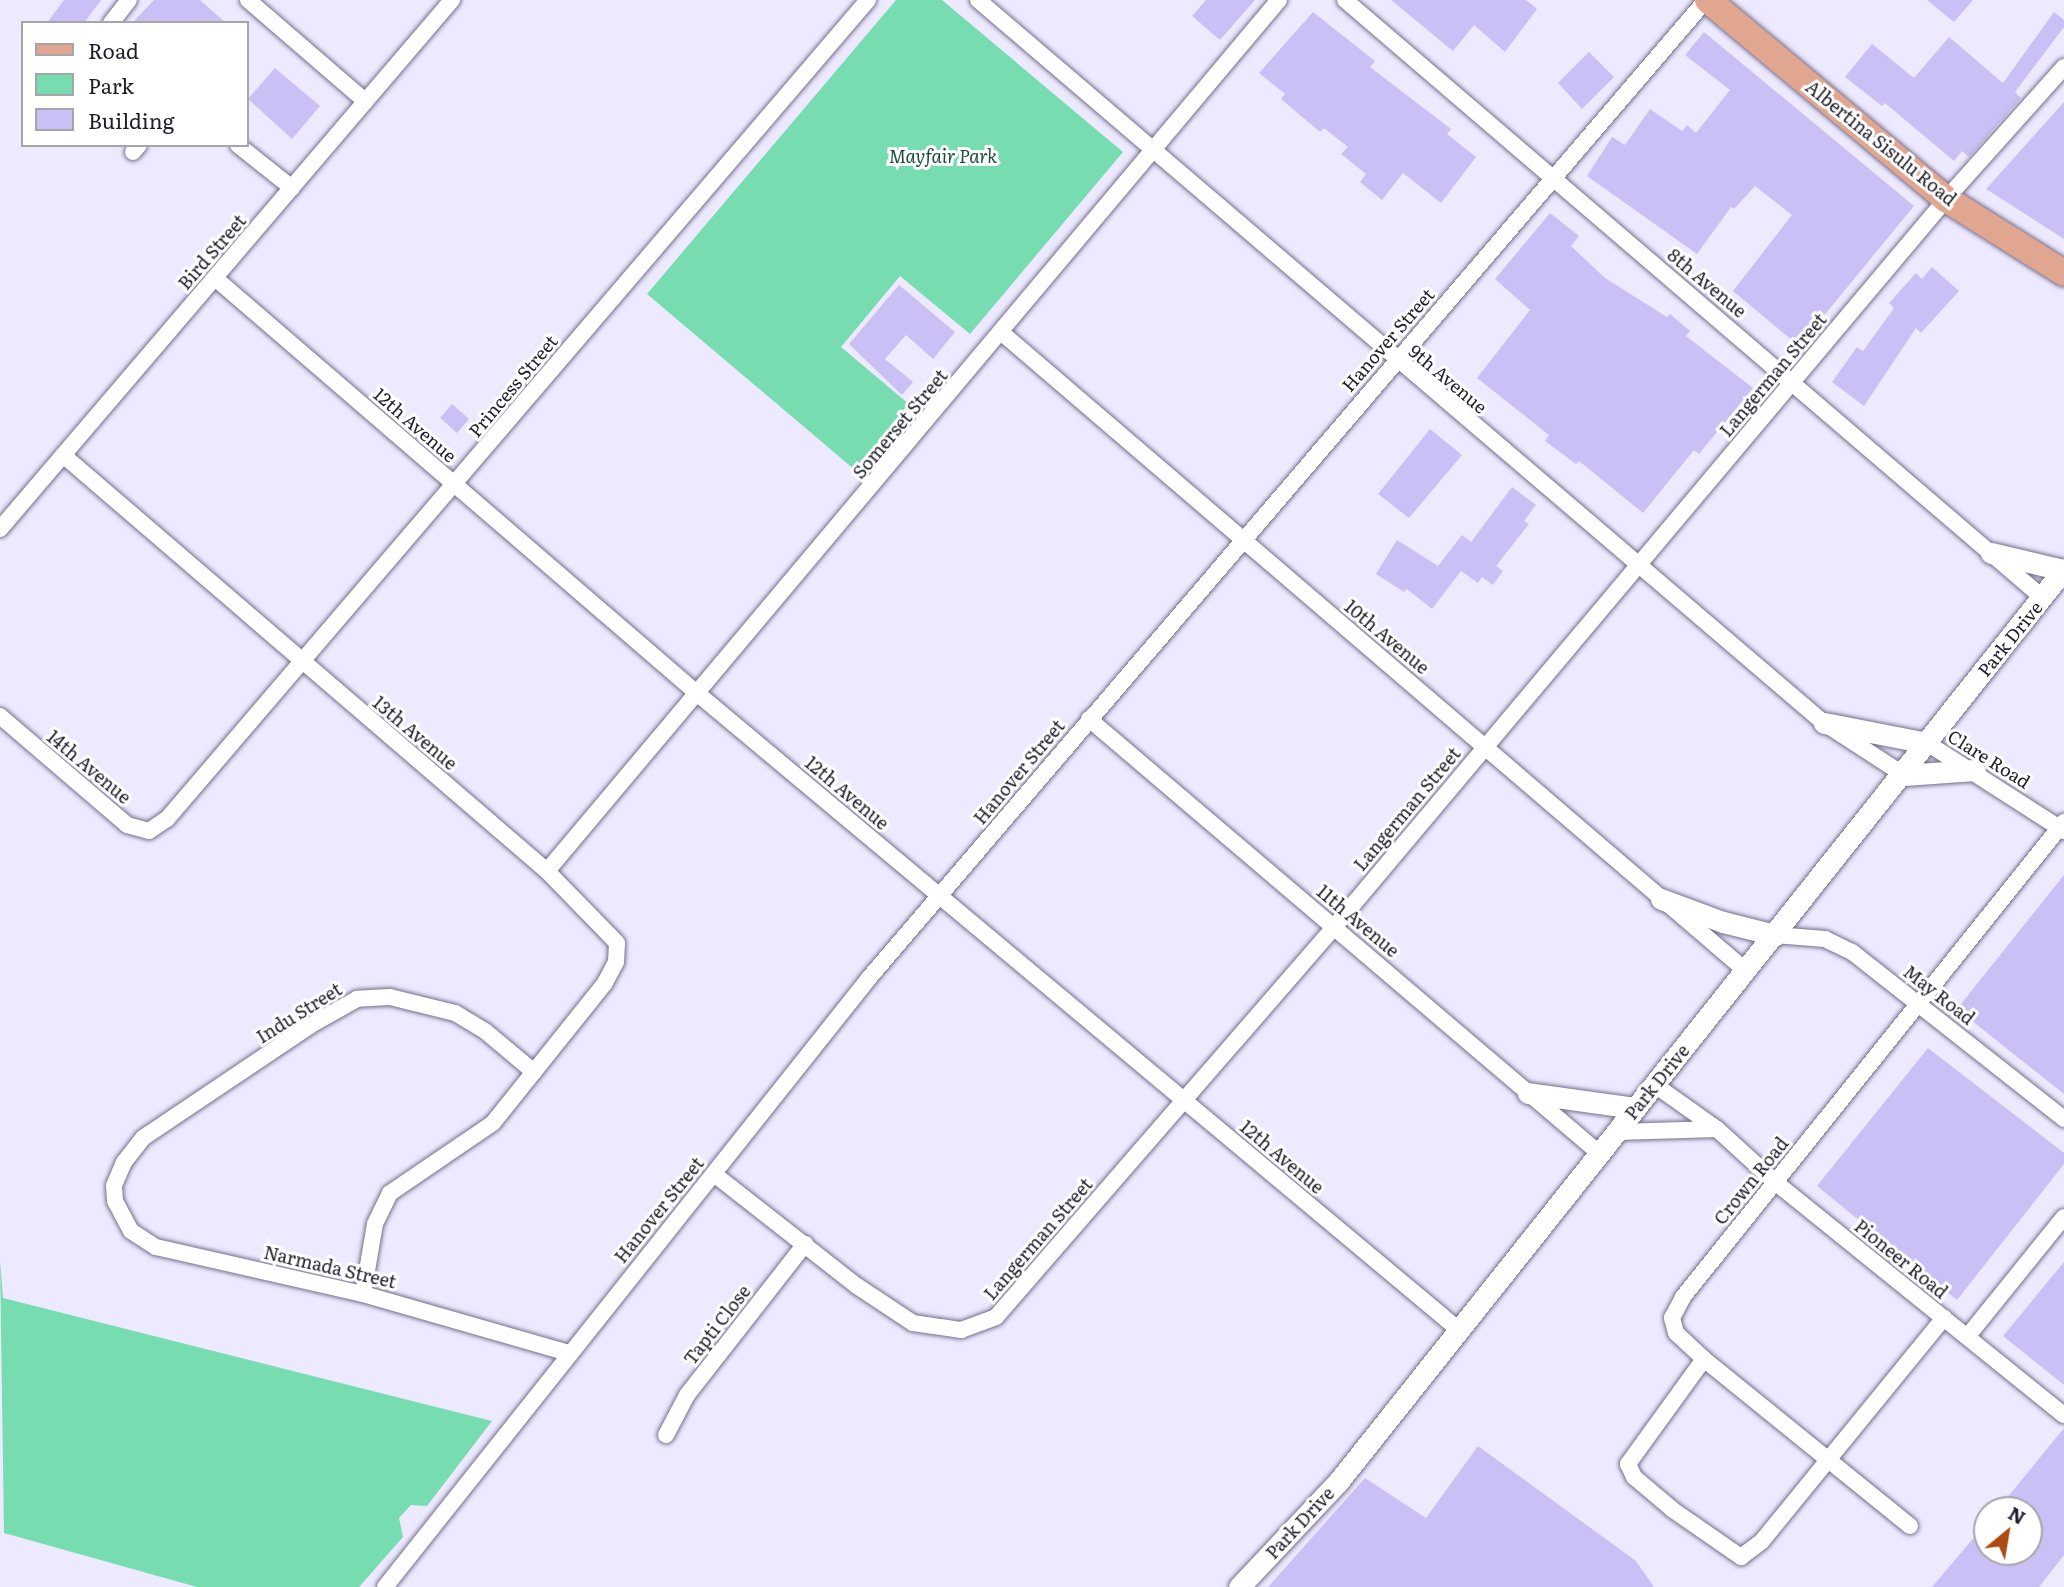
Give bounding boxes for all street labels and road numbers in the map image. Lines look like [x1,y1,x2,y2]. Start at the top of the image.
street label: Albertina Sisulu Road [1802,76,1960,210]
street label: Bird Street [174,210,250,294]
street label: 8th Avenue [1663,244,1751,322]
street label: Hanover Street [1337,284,1439,396]
street label: Langerman Street [1715,309,1831,441]
street label: Princess Street [464,331,562,441]
street label: 9th Avenue [1405,340,1491,418]
street label: Somerset Street [848,365,952,483]
street label: 12th Avenue [369,383,461,467]
street label: 10th Avenue [1340,595,1434,679]
street label: Park Drive [1973,597,2047,681]
street label: 13th Avenue [369,692,461,774]
street label: Hanover Street [969,715,1069,829]
street label: Clare Road [1944,725,2034,793]
street label: 14th Avenue [43,726,135,808]
street label: Langerman Street [1349,743,1465,875]
street label: 12th Avenue [801,752,893,834]
street label: 11th Avenue [1313,880,1403,962]
street label: May Road [1899,961,1979,1029]
street label: Indu Street [252,978,346,1048]
street label: Park Drive [1620,1040,1694,1124]
street label: 12th Avenue [1236,1116,1328,1198]
street label: Crown Road [1709,1133,1793,1229]
street label: Hanover Street [610,1153,708,1267]
street label: Langerman Street [979,1174,1097,1304]
street label: Pioneer Road [1850,1215,1952,1303]
street label: Narmada Street [262,1241,398,1293]
street label: Tapti Close [679,1281,755,1369]
street label: Park Drive [1261,1483,1339,1563]

